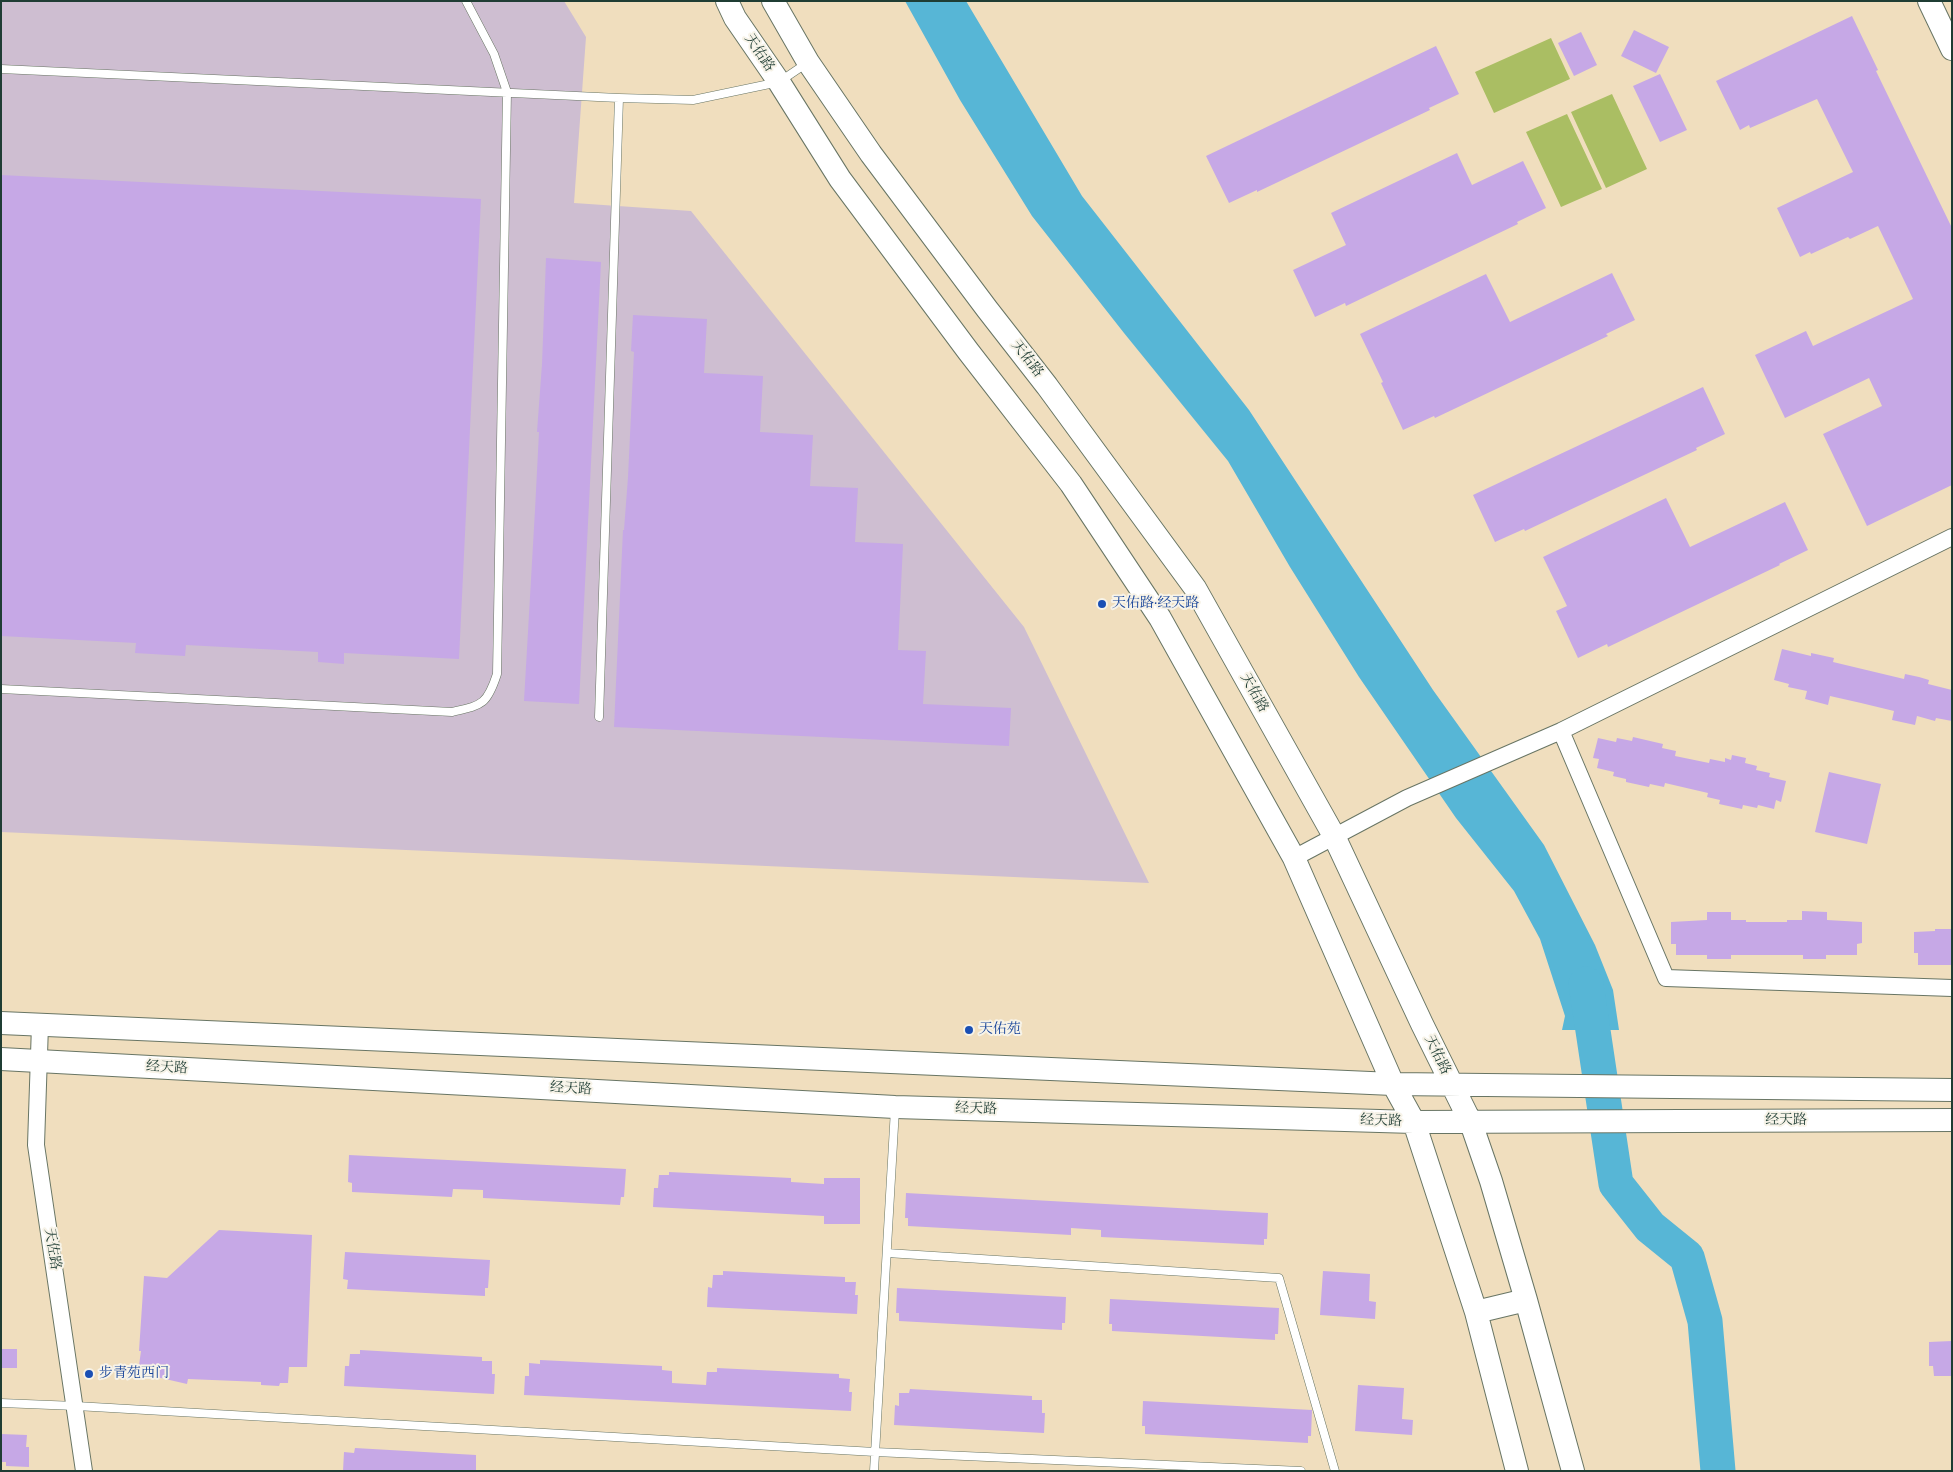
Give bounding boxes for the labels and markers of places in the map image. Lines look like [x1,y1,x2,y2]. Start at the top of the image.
place label: 天佑路·经天路 [1112,596,1199,612]
marker: 天佑路·经天路 [1096,598,1108,610]
place label: 天佑苑 [979,1022,1021,1038]
marker: 天佑苑 [963,1024,975,1036]
place label: 步青苑西门 [99,1366,169,1382]
marker: 步青苑西门 [83,1368,95,1380]

